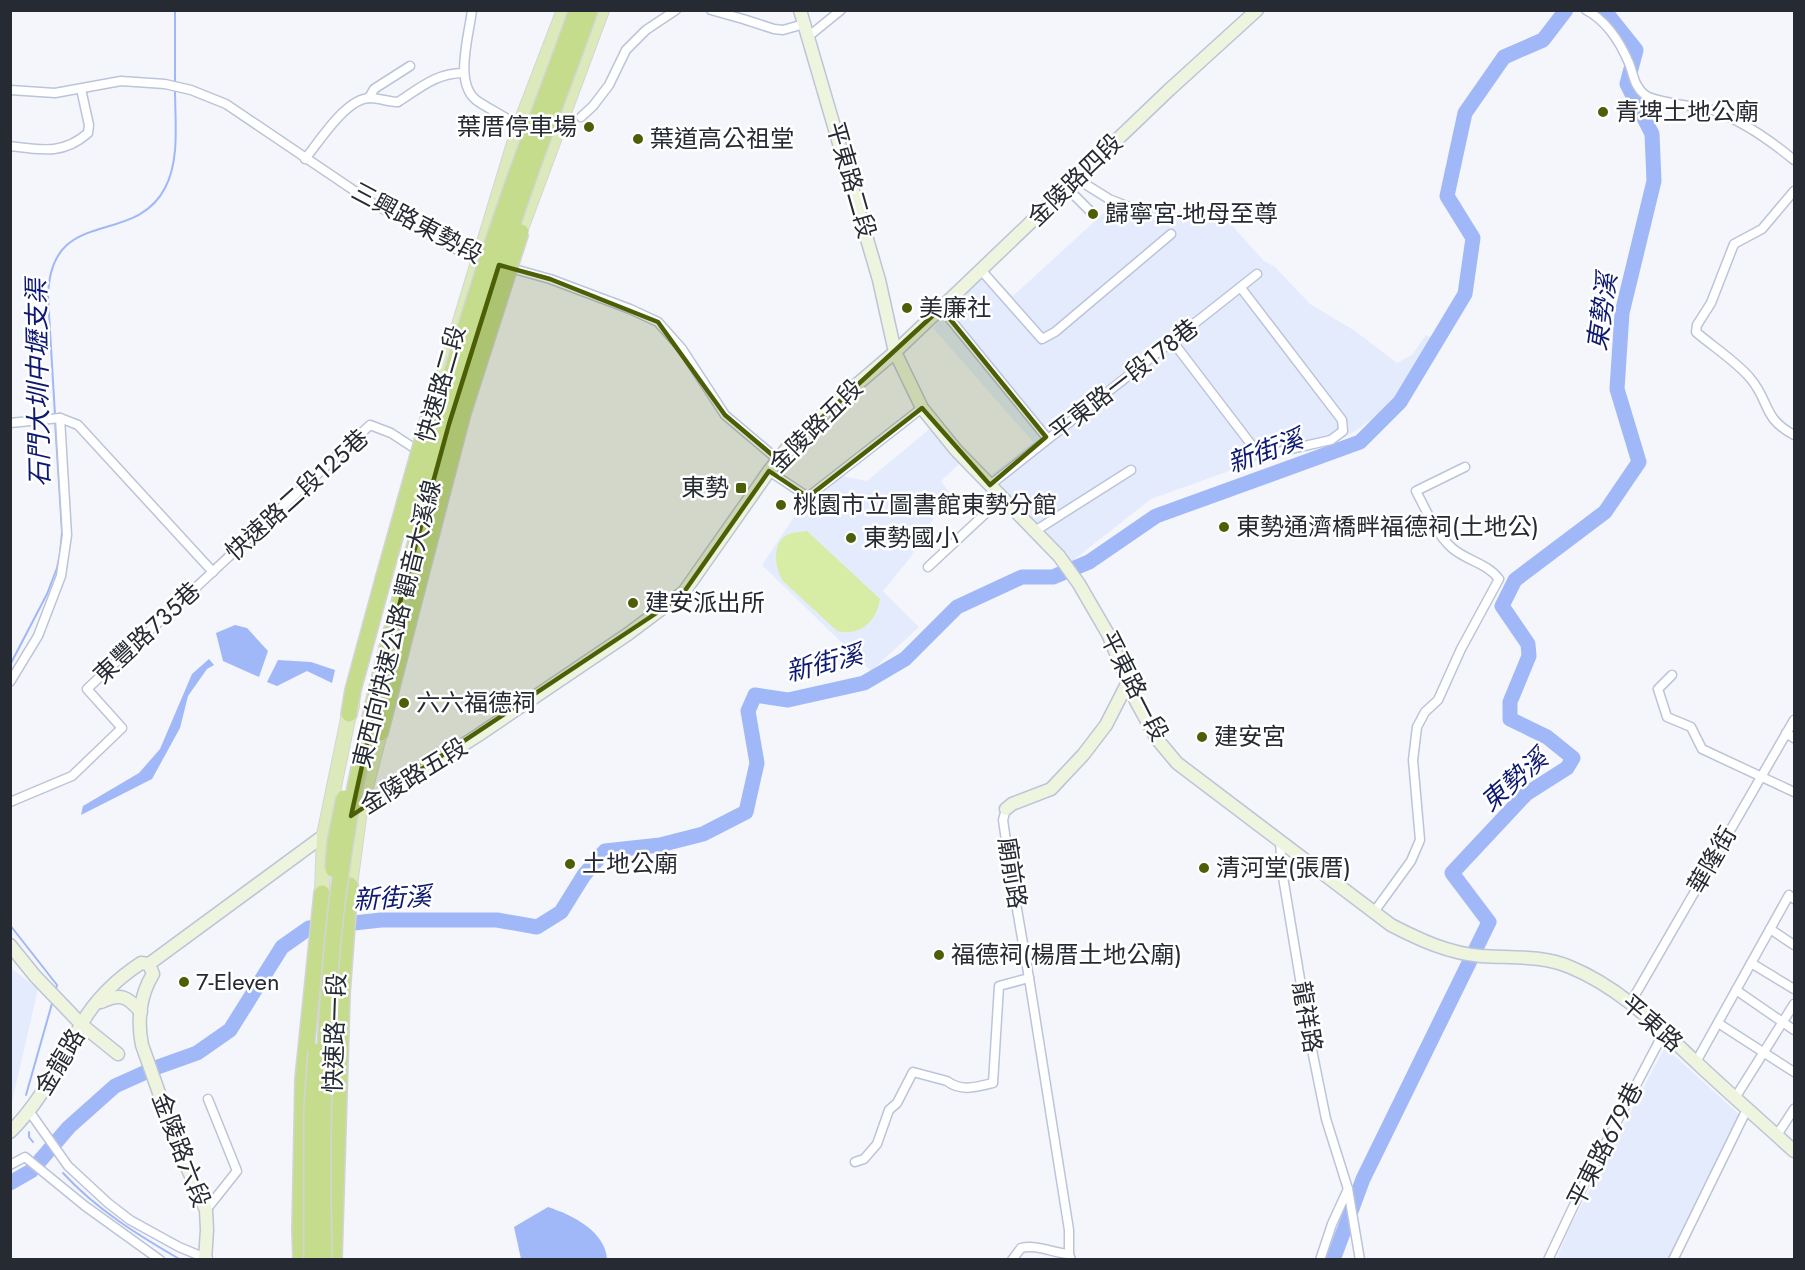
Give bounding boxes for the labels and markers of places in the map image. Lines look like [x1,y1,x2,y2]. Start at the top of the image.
place label: 青埤土地公廟 [1615,94,1759,129]
marker: 青埤土地公廟 [1596,105,1610,119]
place label: 葉厝停車場 [457,109,577,144]
marker: 葉厝停車場 [582,120,596,134]
place label: 葉道高公祖堂 [650,121,794,156]
marker: 葉道高公祖堂 [631,132,645,146]
place label: 歸寧宮-地母至尊 [1105,196,1278,231]
marker: 歸寧宮-地母至尊 [1086,207,1100,221]
place label: 美廉社 [919,290,991,325]
marker: 美廉社 [900,301,914,315]
place label: 東勢 [681,470,729,505]
marker: 東勢 [734,481,748,495]
place label: 桃園市立圖書館東勢分館 [793,487,1057,522]
marker: 桃園市立圖書館東勢分館 [774,498,788,512]
place label: 東勢通濟橋畔福德祠(土地公) [1236,509,1539,544]
place label: 東勢國小 [863,520,959,555]
marker: 東勢通濟橋畔福德祠(土地公) [1217,520,1231,534]
marker: 東勢國小 [844,531,858,545]
place label: 建安派出所 [645,585,765,620]
marker: 建安派出所 [626,596,640,610]
place label: 六六福德祠 [416,685,536,720]
marker: 六六福德祠 [397,696,411,710]
place label: 建安宮 [1214,719,1286,754]
marker: 建安宮 [1195,730,1209,744]
place label: 土地公廟 [582,846,678,881]
place label: 清河堂(張厝) [1216,850,1351,885]
marker: 土地公廟 [563,857,577,871]
marker: 清河堂(張厝) [1197,861,1211,875]
place label: 福德祠(楊厝土地公廟) [951,937,1182,972]
marker: 福德祠(楊厝土地公廟) [932,948,946,962]
place label: 7-Eleven [196,964,280,999]
marker: 7-Eleven [177,975,191,989]

